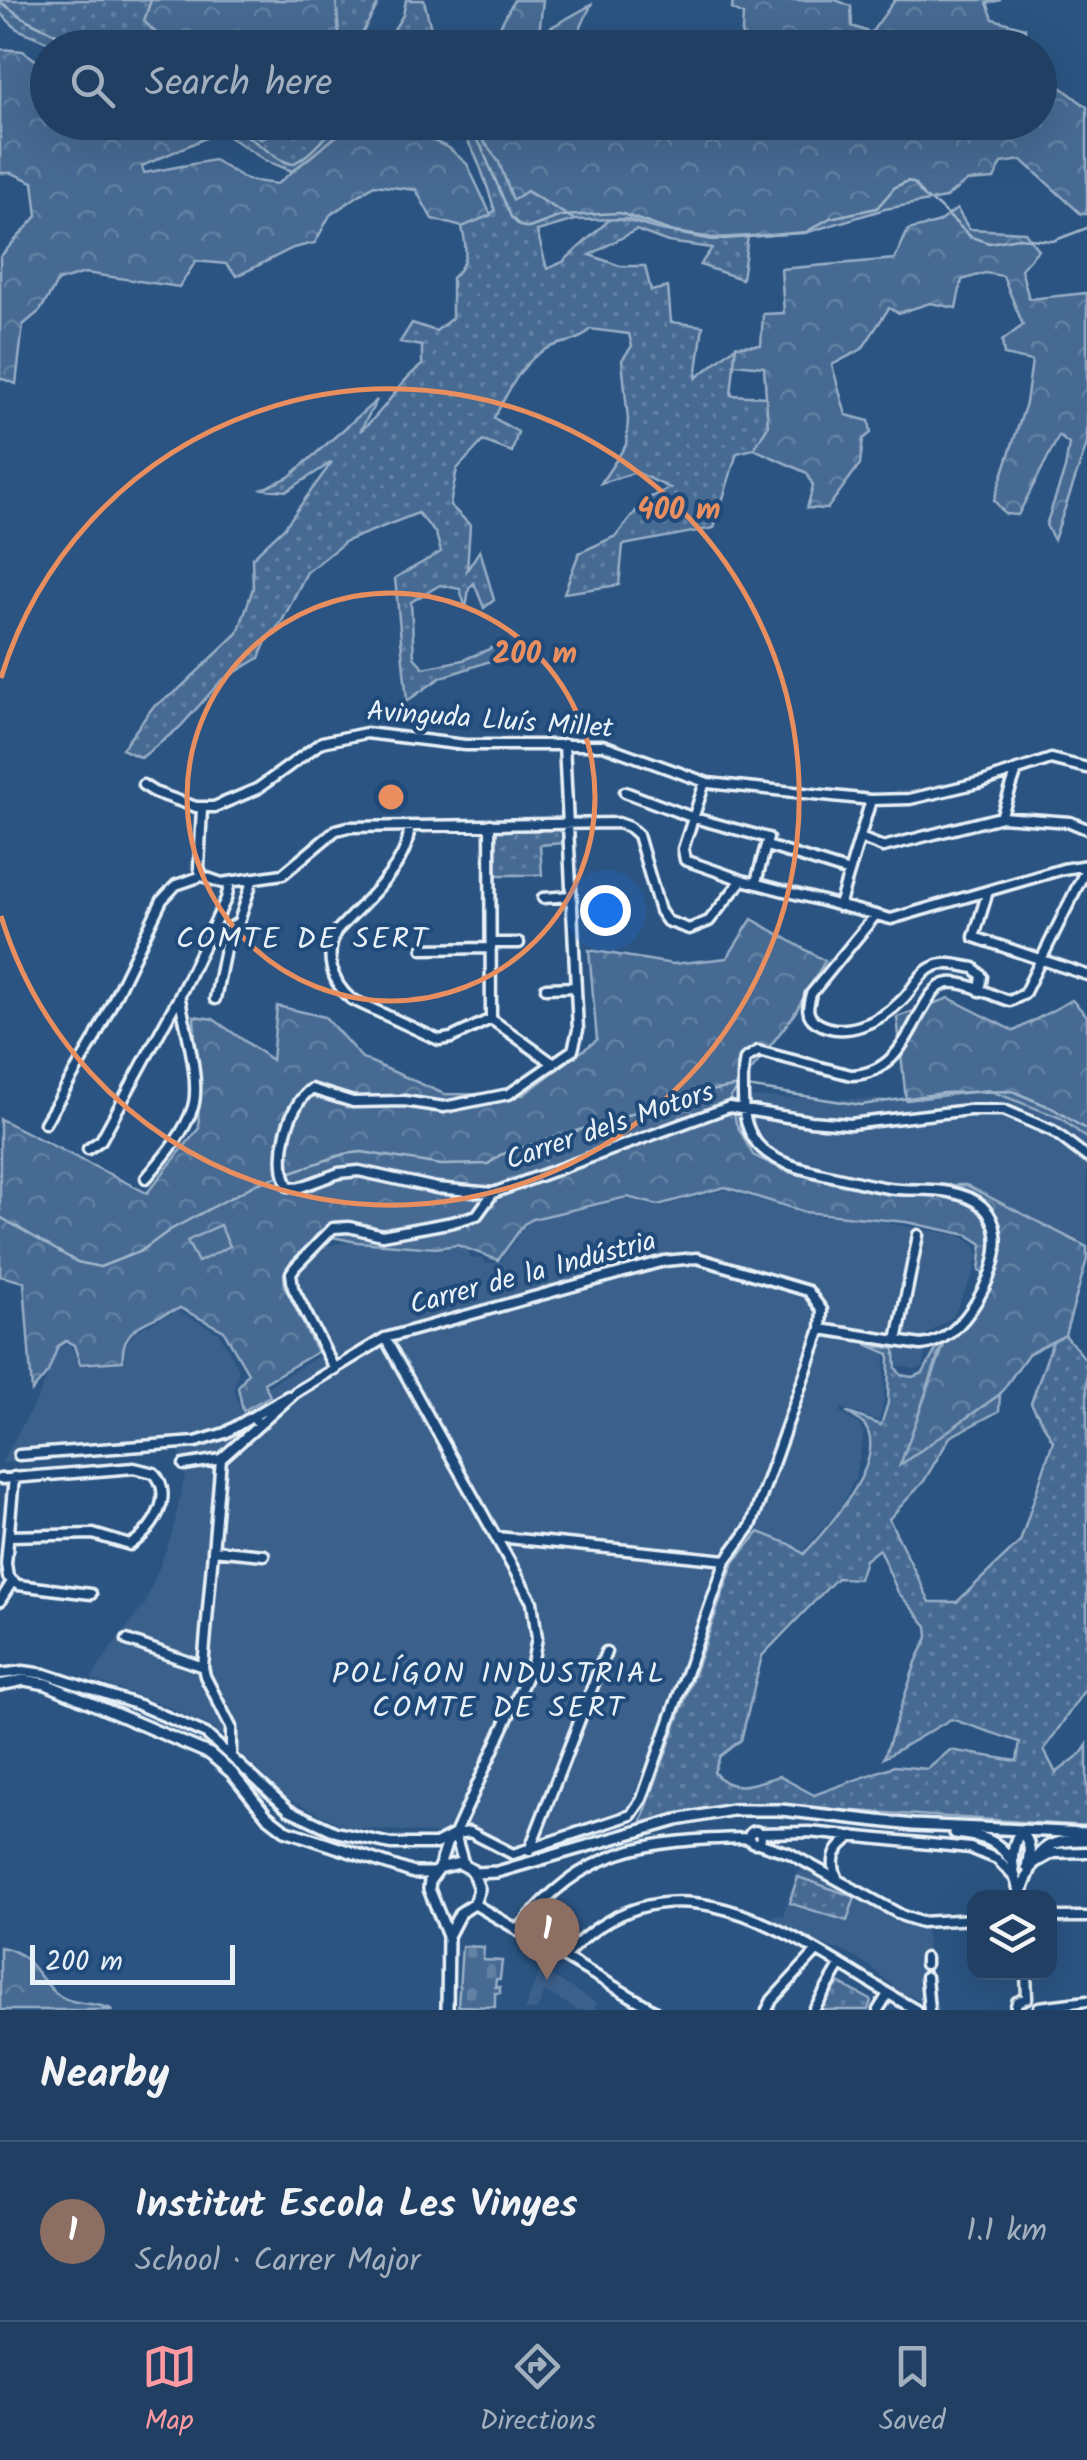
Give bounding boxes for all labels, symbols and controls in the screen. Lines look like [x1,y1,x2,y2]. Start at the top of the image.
search box [30,30,1057,140]
text: Search here [145,55,332,115]
icon: search [65,58,120,113]
text: 400 m [637,487,721,535]
text: 200 m [493,631,577,679]
street label: Avinguda Lluís Millet [365,690,616,752]
centre of rings [373,779,409,815]
your location [580,885,631,936]
district label: COMTE DE SERT [176,916,431,964]
street label: Carrer dels Motors [500,1070,720,1184]
street label: Carrer de la Indústria [405,1219,661,1329]
district label: POLÍGON INDUSTRIAL COMTE DE SERT [332,1651,666,1733]
map controls [967,1890,1057,1980]
button: layers [967,1890,1057,1980]
pin: 1 [514,1898,580,1980]
scale bar [30,1940,235,1984]
text: 200 m [45,1940,123,1985]
text: Nearby [40,2042,169,2109]
text: Institut Escola Les Vinyes [135,2176,578,2236]
text: 1 [68,2206,77,2257]
text: 1.1 km [966,2206,1047,2257]
text: School · Carrer Major [135,2236,420,2287]
tab: Map [142,2339,197,2444]
tab: Directions [480,2339,596,2444]
tab: Saved [879,2339,945,2444]

